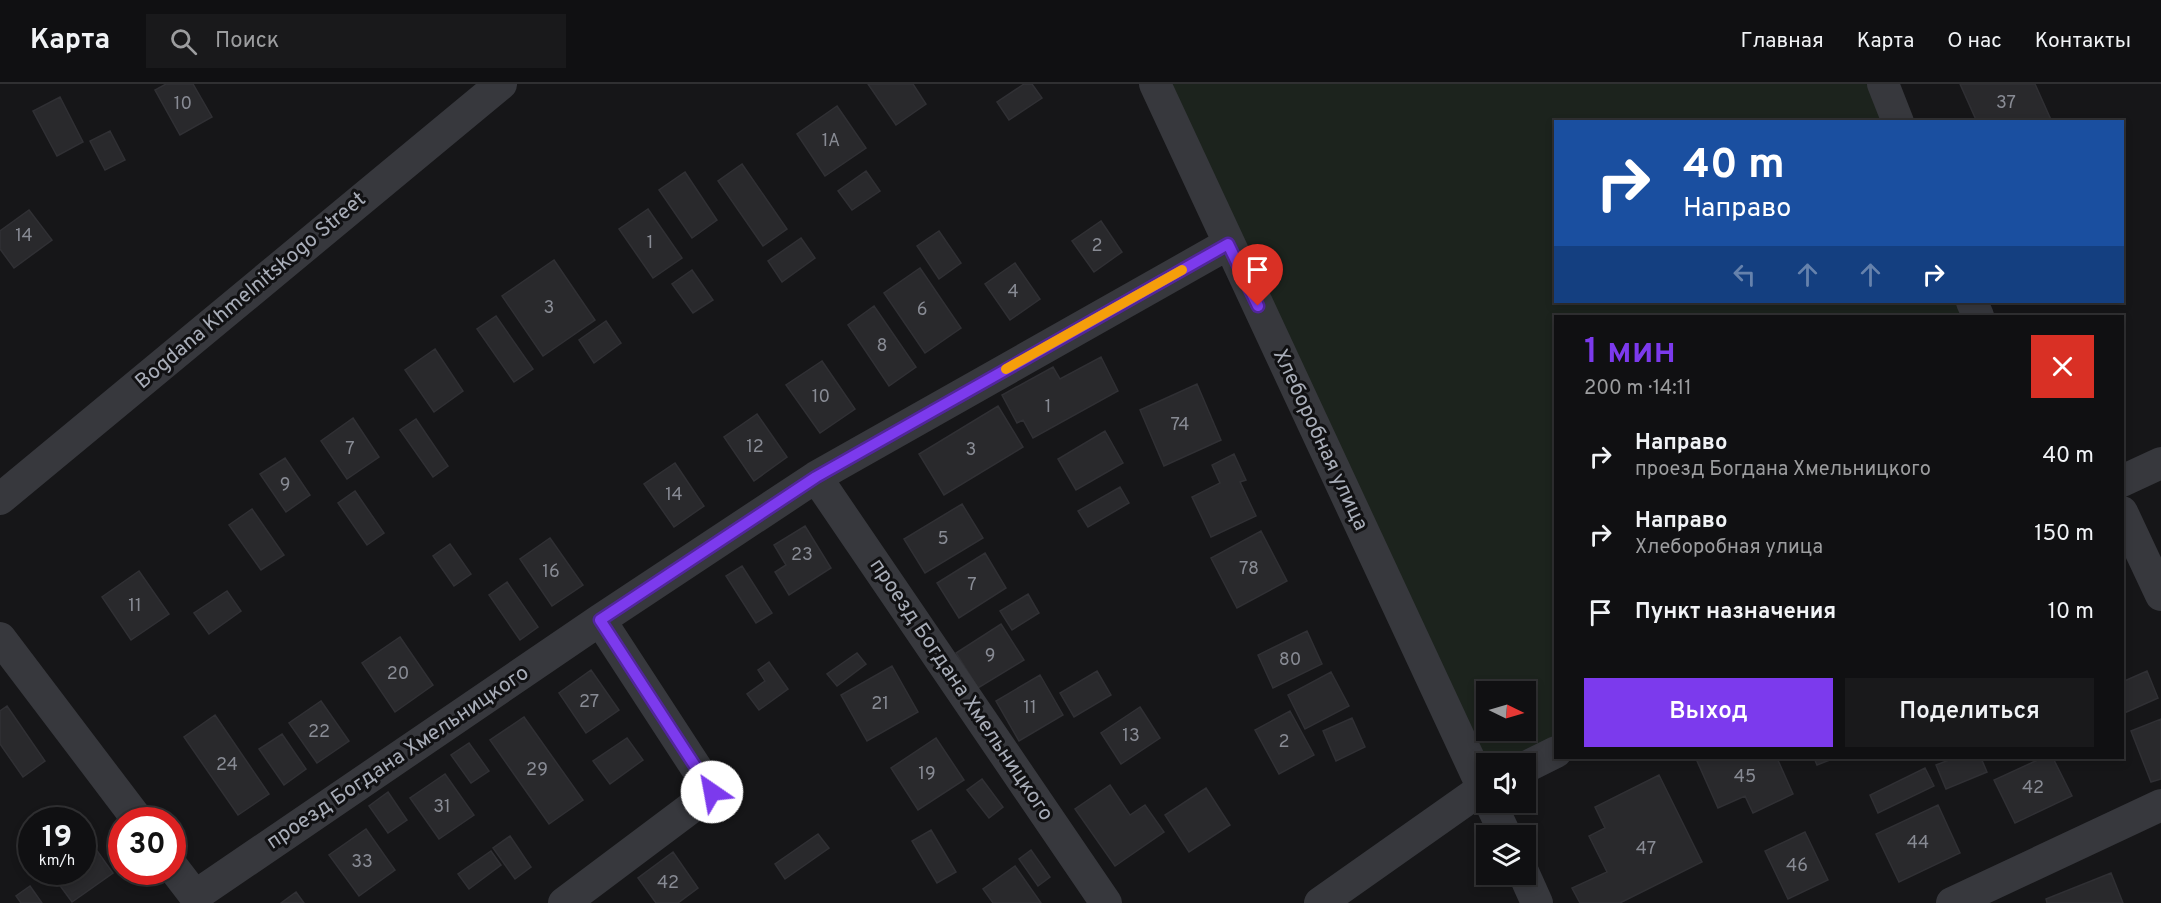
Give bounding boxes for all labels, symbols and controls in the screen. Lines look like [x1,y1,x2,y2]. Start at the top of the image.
search box [146,14,566,68]
text: Карта [30,23,110,59]
icon: search [167,25,200,58]
text: Поиск [215,28,279,55]
text: Главная [1740,28,1824,55]
text: Карта [1857,28,1914,55]
text: О нас [1947,28,2002,55]
text: Контакты [2035,28,2131,55]
house number: 37 [1996,92,2016,115]
house number: 10 [174,93,192,116]
house number: 1А [822,130,840,153]
text: 40 m [1683,140,1785,193]
icon: right [1584,144,1662,222]
street label: Bogdana Khmelnitskogo Street [130,186,372,396]
text: Направо [1683,192,1791,226]
house number: 14 [15,225,33,248]
house number: 1 [647,232,653,255]
house number: 2 [1091,235,1103,258]
pin [1232,244,1283,306]
icon: arrive [1241,253,1274,286]
icon: left [1728,258,1761,291]
icon: ahead [1791,258,1824,291]
icon: ahead [1854,258,1887,291]
icon: right [1917,258,1950,291]
house number: 4 [1007,281,1019,304]
house number: 3 [544,297,554,320]
house number: 6 [917,299,927,322]
text: 1 мин [1584,330,1676,376]
house number: 8 [877,335,888,358]
button: close [2031,335,2094,398]
street label: Хлеборобная улица [1266,345,1374,535]
text: 200 m · 14:11 [1584,376,1692,402]
house number: 10 [812,386,830,409]
house number: 1 [1045,396,1051,419]
house number: 74 [1171,414,1189,437]
text: Направо [1635,430,1727,457]
house number: 12 [746,436,764,459]
house number: 7 [345,438,355,461]
house number: 3 [966,439,976,462]
icon: right [1584,440,1617,473]
text: 40 m [2042,443,2094,470]
text: проезд Богдана Хмельницкого [1635,457,1931,483]
house number: 9 [280,474,290,497]
house number: 14 [665,484,683,507]
text: Направо [1635,508,1727,535]
icon: right [1584,518,1617,551]
text: 150 m [2034,521,2094,548]
house number: 5 [937,528,949,551]
text: Хлеборобная улица [1635,535,1823,561]
house number: 23 [791,544,813,567]
street label: проезд Богдана Хмельницкого [863,554,1059,826]
house number: 78 [1239,558,1259,581]
house number: 16 [542,561,560,584]
house number: 7 [967,574,977,597]
house number: 11 [128,595,142,618]
icon: arrive [1584,596,1617,629]
text: Пункт назначения [1635,599,1836,626]
text: 10 m [2048,599,2094,626]
house number: 9 [985,645,995,668]
house number: 80 [1279,649,1301,672]
street label: проезд Богдана Хмельницкого [262,660,534,856]
house number: 20 [387,663,409,686]
button: Выход [1584,678,1833,747]
button: Поделиться [1845,678,2094,747]
north arrow [1476,681,1536,741]
map controls [1476,681,1536,885]
house number: 27 [579,691,599,714]
house number: 21 [871,693,889,716]
house number: 11 [1023,697,1037,720]
house number: 22 [308,721,330,744]
house number: 13 [1122,725,1140,748]
house number: 2 [1278,731,1290,754]
button: sound [1476,753,1536,813]
house number: 24 [216,754,238,777]
house number: 29 [526,759,548,782]
position arrow [680,760,744,824]
house number: 19 [918,763,936,786]
house number: 45 [1734,766,1756,789]
house number: 42 [2022,777,2044,800]
house number: 31 [433,796,451,819]
speed limit sign: 30 [108,807,186,885]
text: 19 [42,820,72,857]
button: layers [1476,825,1536,885]
house number: 44 [1907,832,1929,855]
house number: 47 [1636,838,1656,861]
house number: 33 [351,851,373,874]
text: km/h [39,852,75,871]
house number: 46 [1786,855,1808,878]
house number: 42 [657,872,679,895]

